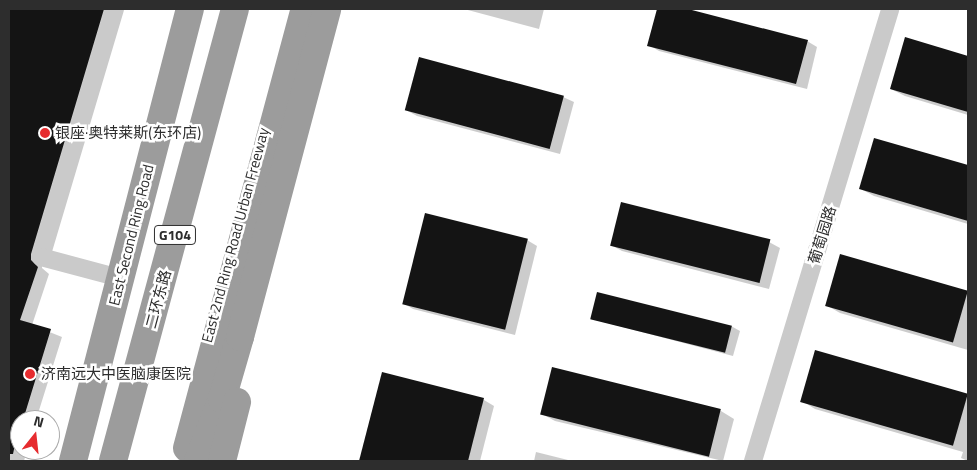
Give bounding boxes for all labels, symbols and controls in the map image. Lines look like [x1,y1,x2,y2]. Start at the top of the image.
place label: 银座·奥特莱斯(东环店) [55,124,201,142]
street label: East 2nd Ring Road Urban Freeway [198,126,272,344]
marker: 银座·奥特莱斯(东环店) [39,127,51,139]
street label: East Second Ring Road [105,163,157,307]
street label: 葡萄园路 [805,204,839,266]
road number: G104 [154,224,196,246]
street label: 二环东路 [142,268,174,330]
place label: 济南远大中医脑康医院 [41,365,191,383]
marker: 济南远大中医脑康医院 [23,367,37,381]
north arrow [10,410,60,460]
text: N [31,410,47,432]

